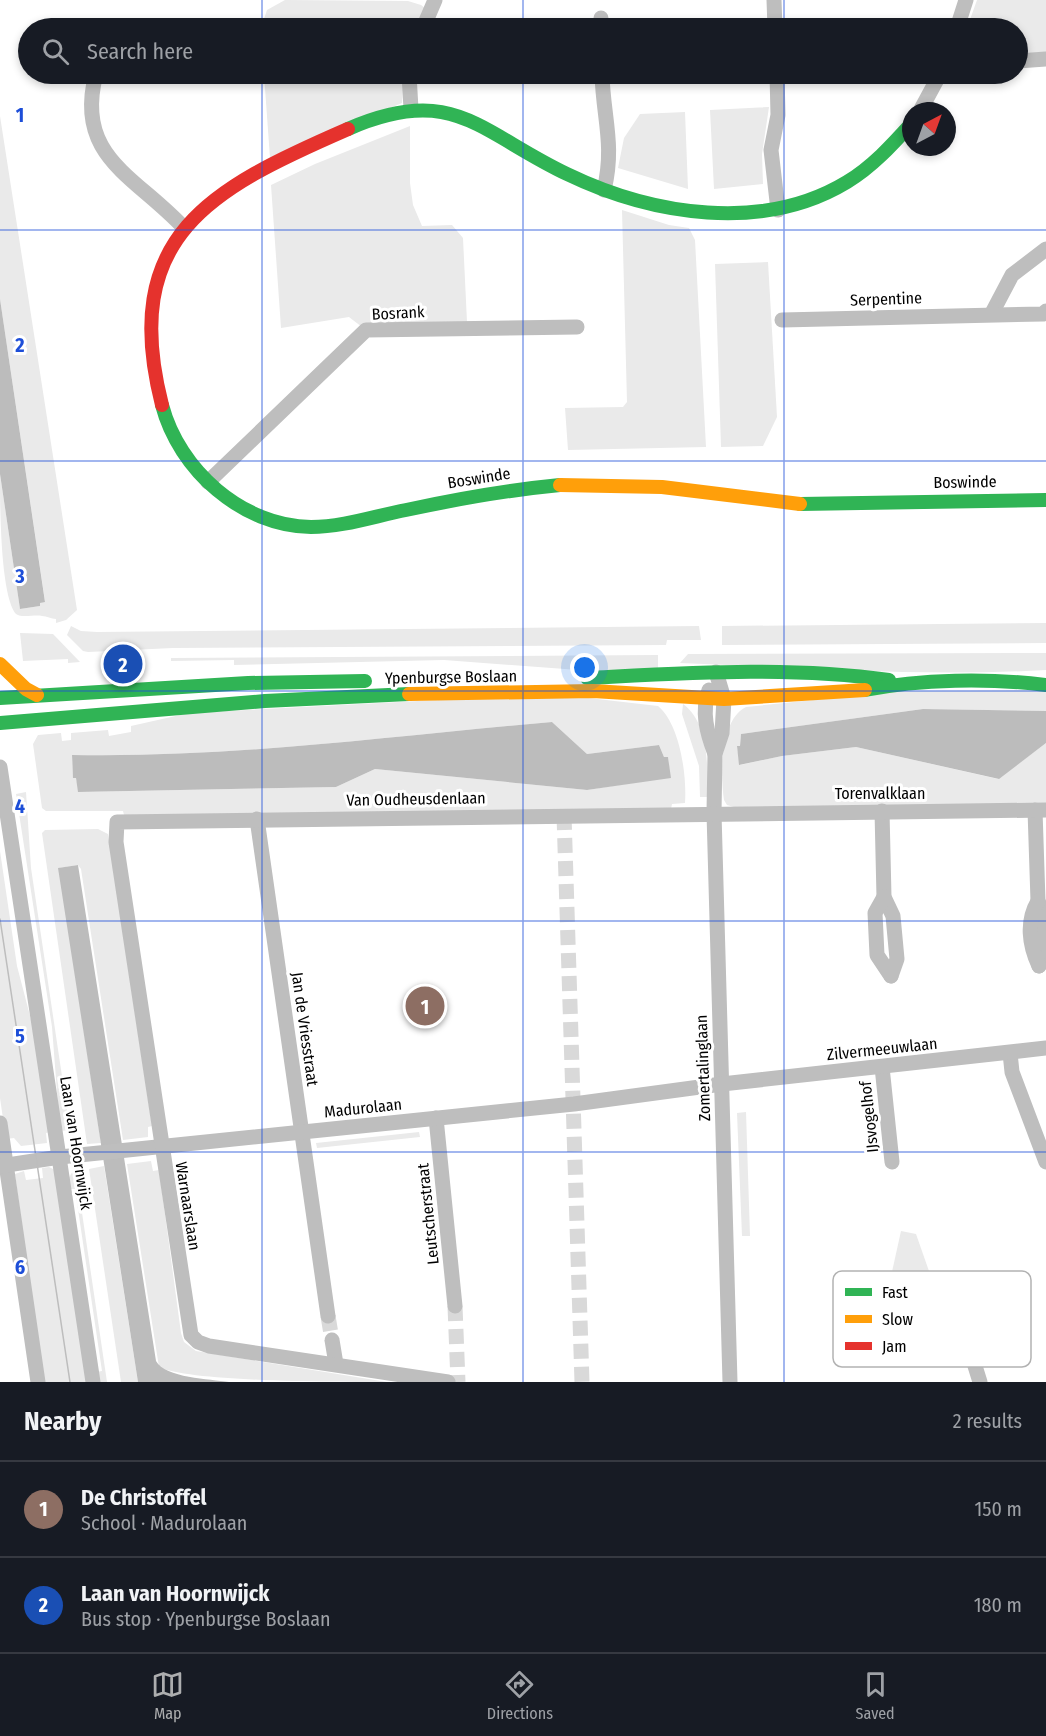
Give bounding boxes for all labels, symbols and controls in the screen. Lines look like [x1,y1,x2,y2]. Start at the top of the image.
search box [18,18,1028,84]
icon: search [39,35,72,68]
text: Search here [87,38,193,65]
north arrow [902,102,956,156]
text: 1 [16,103,24,127]
street label: Serpentine [850,288,922,310]
street label: Bosrank [371,302,425,324]
text: 2 [14,333,25,357]
street label: Boswinde [446,464,512,492]
street label: Boswinde [933,472,997,492]
text: 3 [14,564,25,588]
pin: 2 [104,642,142,686]
your location [570,653,599,682]
street label: Ypenburgse Boslaan [385,666,517,688]
street label: Torenvalklaan [835,784,925,803]
street label: Van Oudheusdenlaan [346,788,486,810]
text: 4 [15,794,25,818]
street label: Jan de Vriesstraat [288,971,323,1088]
pin: 1 [406,984,444,1028]
street label: Zomertalinglaan [692,1014,714,1122]
text: 5 [15,1024,25,1048]
street label: Zilvermeeuwlaan [826,1034,938,1064]
street label: Laan van Hoornwijck [56,1075,96,1212]
street label: IJsvogelhof [856,1079,882,1154]
street label: Madurolaan [323,1094,403,1122]
street label: Warnaarslaan [172,1160,204,1252]
street label: Leutscherstraat [413,1162,443,1266]
text: 6 [15,1255,25,1279]
legend [833,1271,1031,1367]
text: Fast [882,1283,909,1302]
text: Slow [882,1310,913,1329]
text: Jam [882,1337,907,1356]
text: Nearby [24,1406,101,1437]
text: 2 results [953,1409,1022,1433]
text: De Christoffel [81,1484,207,1511]
text: 1 [39,1497,48,1521]
text: 150 m [975,1497,1022,1521]
text: School · Madurolaan [81,1511,247,1535]
text: Laan van Hoornwijck [81,1580,270,1607]
text: 2 [39,1593,48,1617]
text: 180 m [974,1593,1022,1617]
text: Bus stop · Ypenburgse Boslaan [81,1607,331,1631]
tab: Map [151,1668,184,1723]
tab: Directions [487,1668,553,1723]
tab: Saved [856,1668,895,1723]

